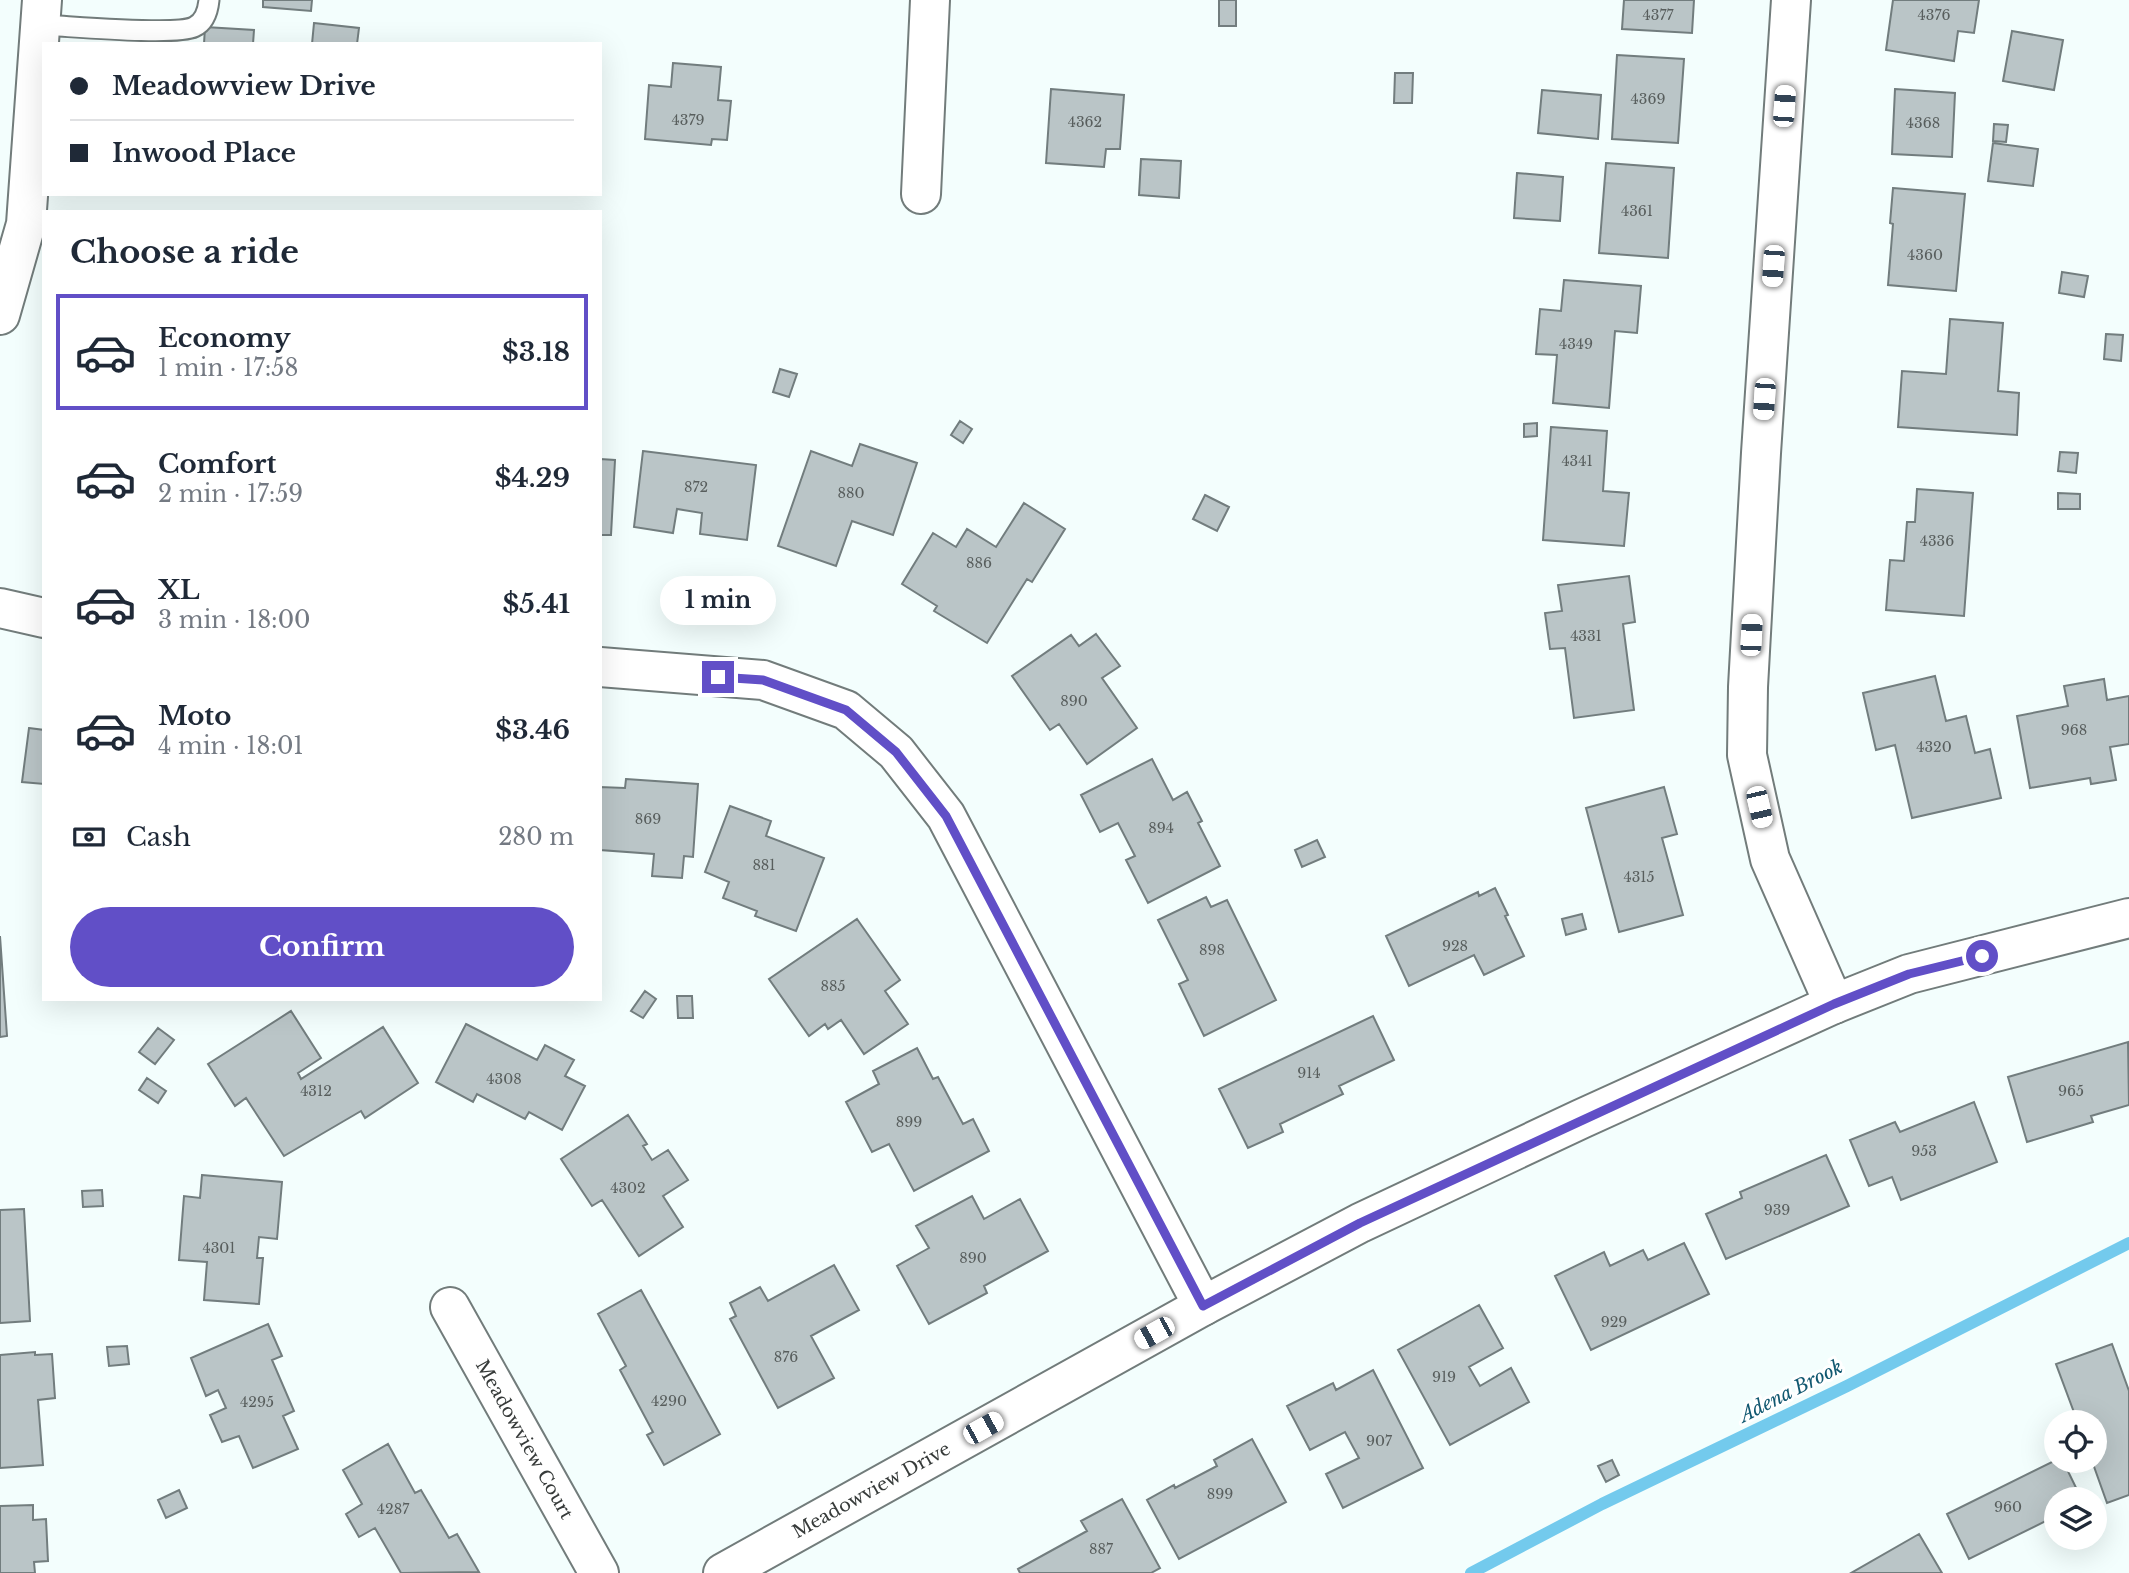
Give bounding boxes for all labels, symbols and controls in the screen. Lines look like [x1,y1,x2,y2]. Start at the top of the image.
house number: 4377 [1643,6,1674,24]
house number: 4376 [1918,6,1950,24]
text: Meadowview Drive [112,70,376,102]
car [1773,84,1796,128]
house number: 4369 [1631,90,1665,108]
house number: 4379 [672,111,704,129]
house number: 4362 [1068,113,1102,131]
house number: 4368 [1906,114,1940,132]
text: Inwood Place [112,137,296,169]
house number: 4361 [1621,202,1653,220]
text: Choose a ride [70,232,299,272]
car [1762,244,1785,288]
house number: 4360 [1907,246,1943,264]
icon: car [74,321,137,384]
text: Economy [158,322,291,354]
house number: 4349 [1559,335,1593,353]
text: $3.18 [502,336,570,368]
text: 1 min · 17:58 [158,354,298,382]
car [1753,377,1776,421]
icon: car [74,447,137,510]
text: Comfort [158,448,276,480]
house number: 4341 [1561,452,1593,470]
text: $4.29 [495,462,570,494]
house number: 872 [684,478,708,496]
text: 2 min · 17:59 [158,480,303,508]
house number: 880 [838,484,864,502]
house number: 4336 [1920,532,1954,550]
house number: 886 [966,554,992,572]
icon: car [74,573,137,636]
text: XL [158,574,200,606]
callout: 1 min [660,576,776,624]
text: 1 min [685,586,751,614]
text: $5.41 [502,588,570,620]
text: 3 min · 18:00 [158,606,311,634]
car [1740,613,1763,657]
house number: 4331 [1570,627,1602,645]
route end [702,661,734,693]
house number: 890 [1060,692,1088,710]
icon: car [74,699,137,762]
text: Moto [158,700,231,732]
text: $3.46 [495,714,570,746]
house number: 968 [2061,721,2087,739]
text: 4 min · 18:01 [158,732,304,760]
house number: 4320 [1916,738,1952,756]
car [1745,784,1774,830]
house number: 869 [635,810,661,828]
icon: cash [70,818,108,856]
house number: 894 [1148,819,1174,837]
text: Cash [126,821,191,853]
text: 280 m [498,823,574,851]
house number: 881 [752,856,776,874]
house number: 4315 [1623,868,1655,886]
button: Confirm [70,907,574,987]
house number: 928 [1442,937,1468,955]
route start [1966,940,1998,972]
house number: 898 [1199,941,1225,959]
house number: 885 [821,977,846,995]
house number: 914 [1297,1064,1321,1082]
house number: 4308 [486,1070,522,1088]
house number: 4312 [300,1082,332,1100]
house number: 965 [2058,1082,2084,1100]
house number: 899 [896,1113,922,1131]
house number: 953 [1911,1142,1937,1160]
house number: 4302 [610,1179,646,1197]
house number: 939 [1764,1201,1790,1219]
house number: 4301 [202,1239,236,1257]
house number: 890 [959,1249,987,1267]
house number: 929 [1601,1313,1627,1331]
car [1131,1314,1178,1352]
house number: 876 [774,1348,798,1366]
water label: Adena Brook [1733,1355,1846,1428]
street label: Meadowview Court [471,1356,578,1523]
house number: 919 [1432,1368,1456,1386]
house number: 4290 [651,1392,687,1410]
house number: 4295 [240,1393,274,1411]
car [960,1409,1007,1447]
map controls [2044,1410,2107,1550]
button: locate [2044,1410,2107,1473]
house number: 907 [1366,1432,1393,1450]
street label: Meadowview Drive [789,1438,954,1543]
house number: 899 [1207,1485,1233,1503]
button: layers [2044,1487,2107,1550]
house number: 960 [1994,1498,2022,1516]
house number: 4287 [377,1500,410,1518]
house number: 887 [1089,1540,1114,1558]

